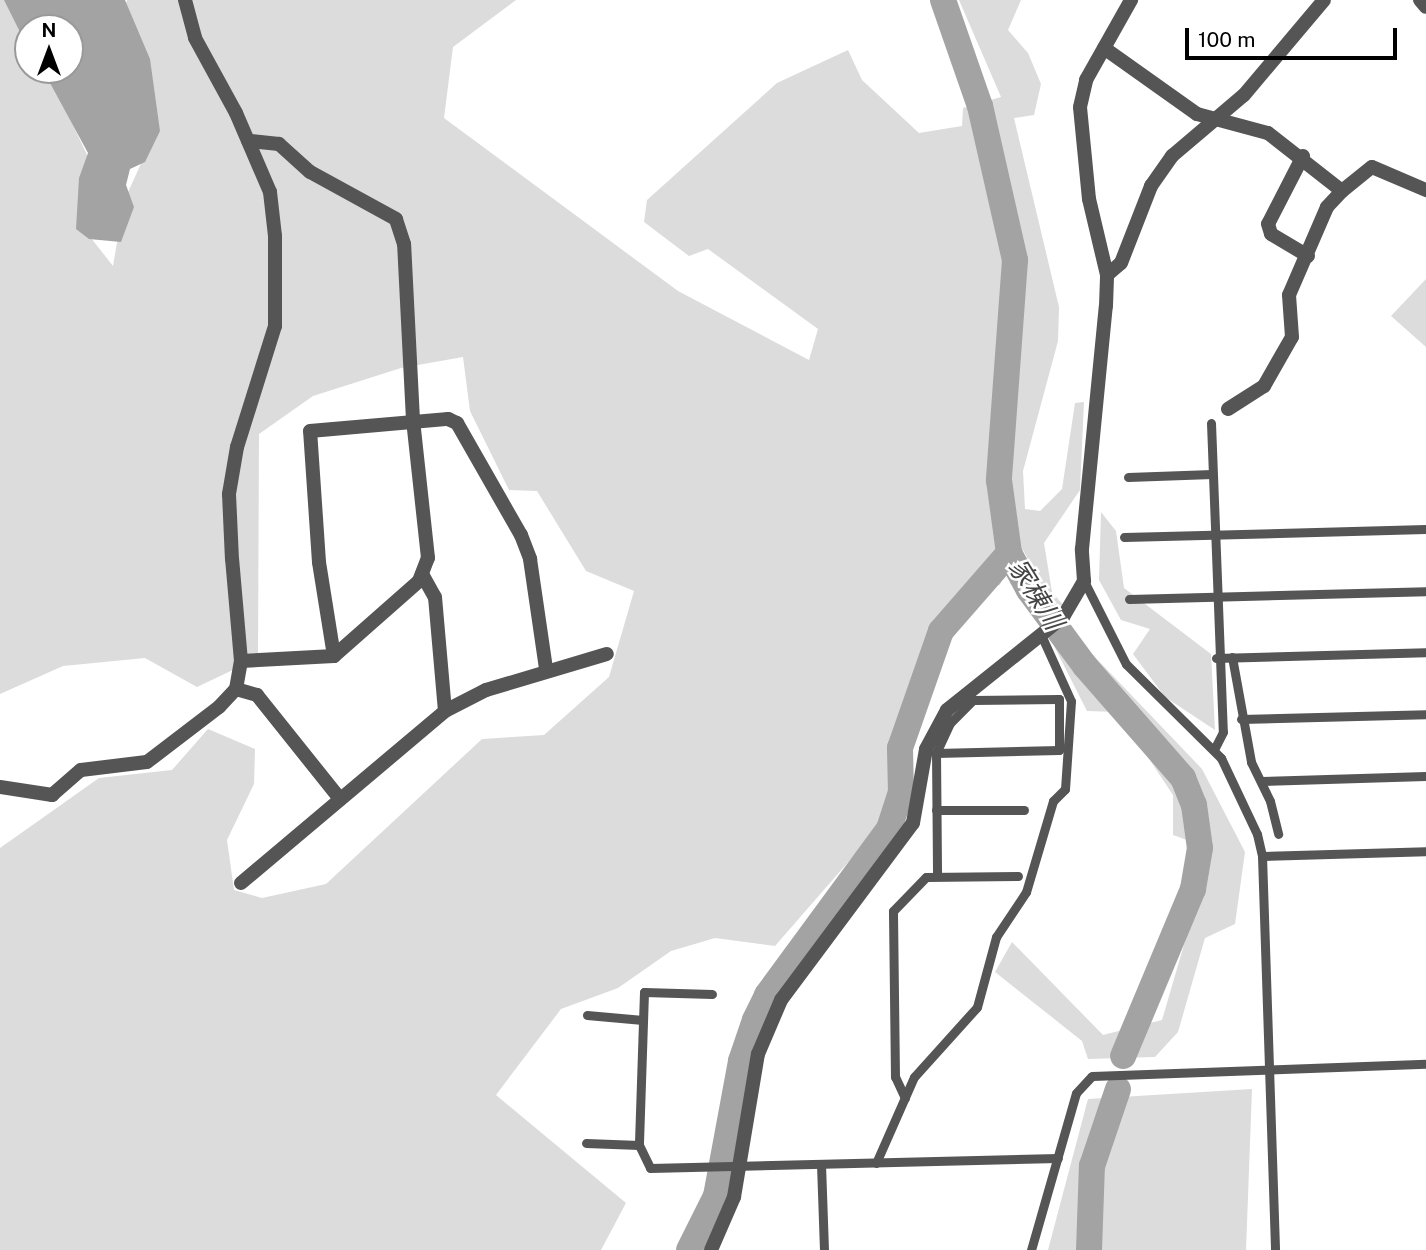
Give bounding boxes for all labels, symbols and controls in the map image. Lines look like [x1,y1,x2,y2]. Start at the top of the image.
north arrow [14,14,84,84]
scale bar [1188,14,1400,58]
text: N [42,19,56,41]
text: 100 m [1198,27,1255,52]
water label: 家棟川 [1002,553,1070,635]

